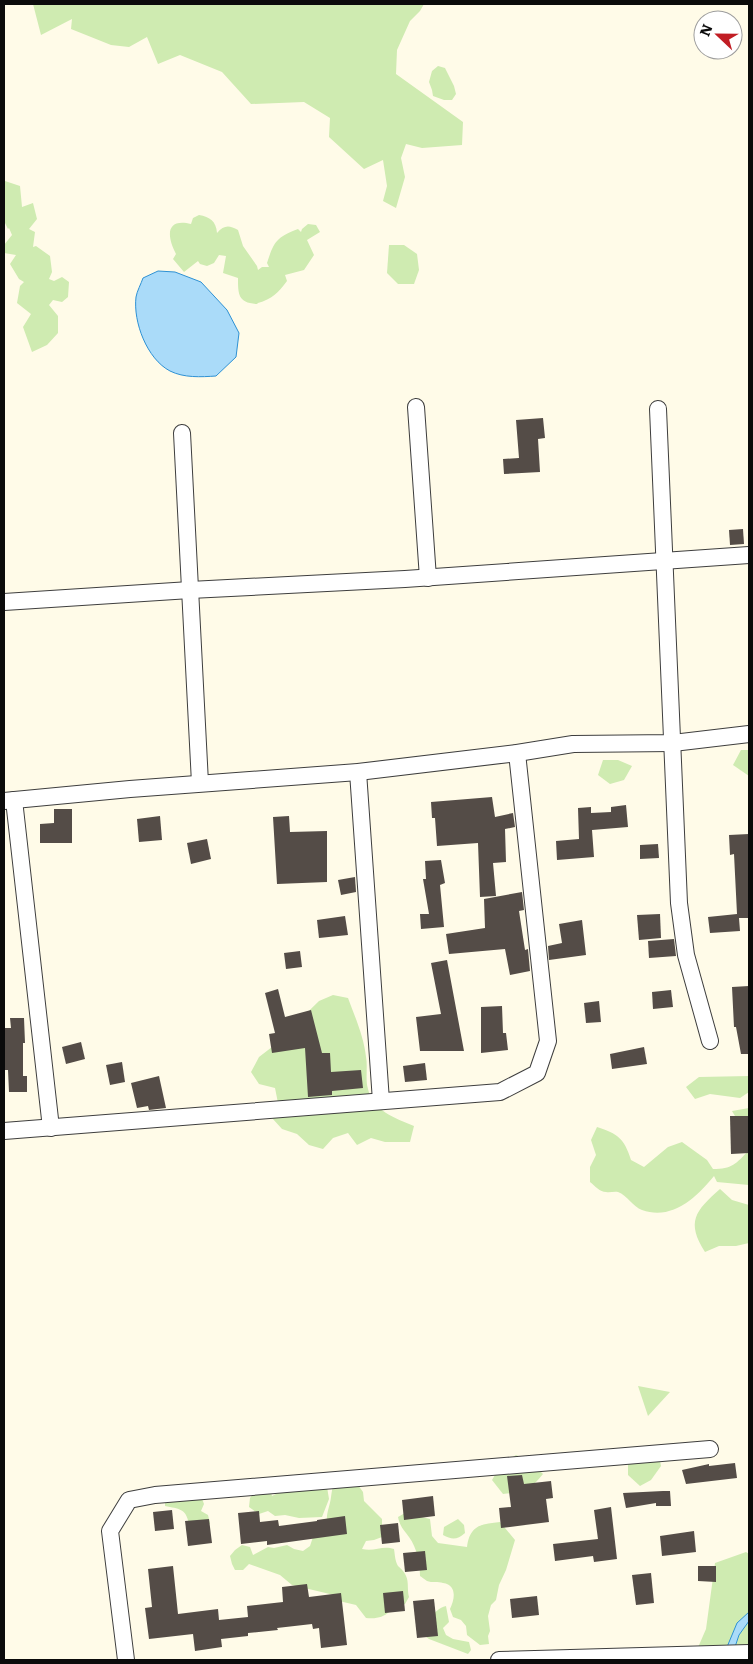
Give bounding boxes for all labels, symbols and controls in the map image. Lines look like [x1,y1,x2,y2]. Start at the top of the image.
north arrow [693,10,743,60]
text: N [694,20,717,39]

